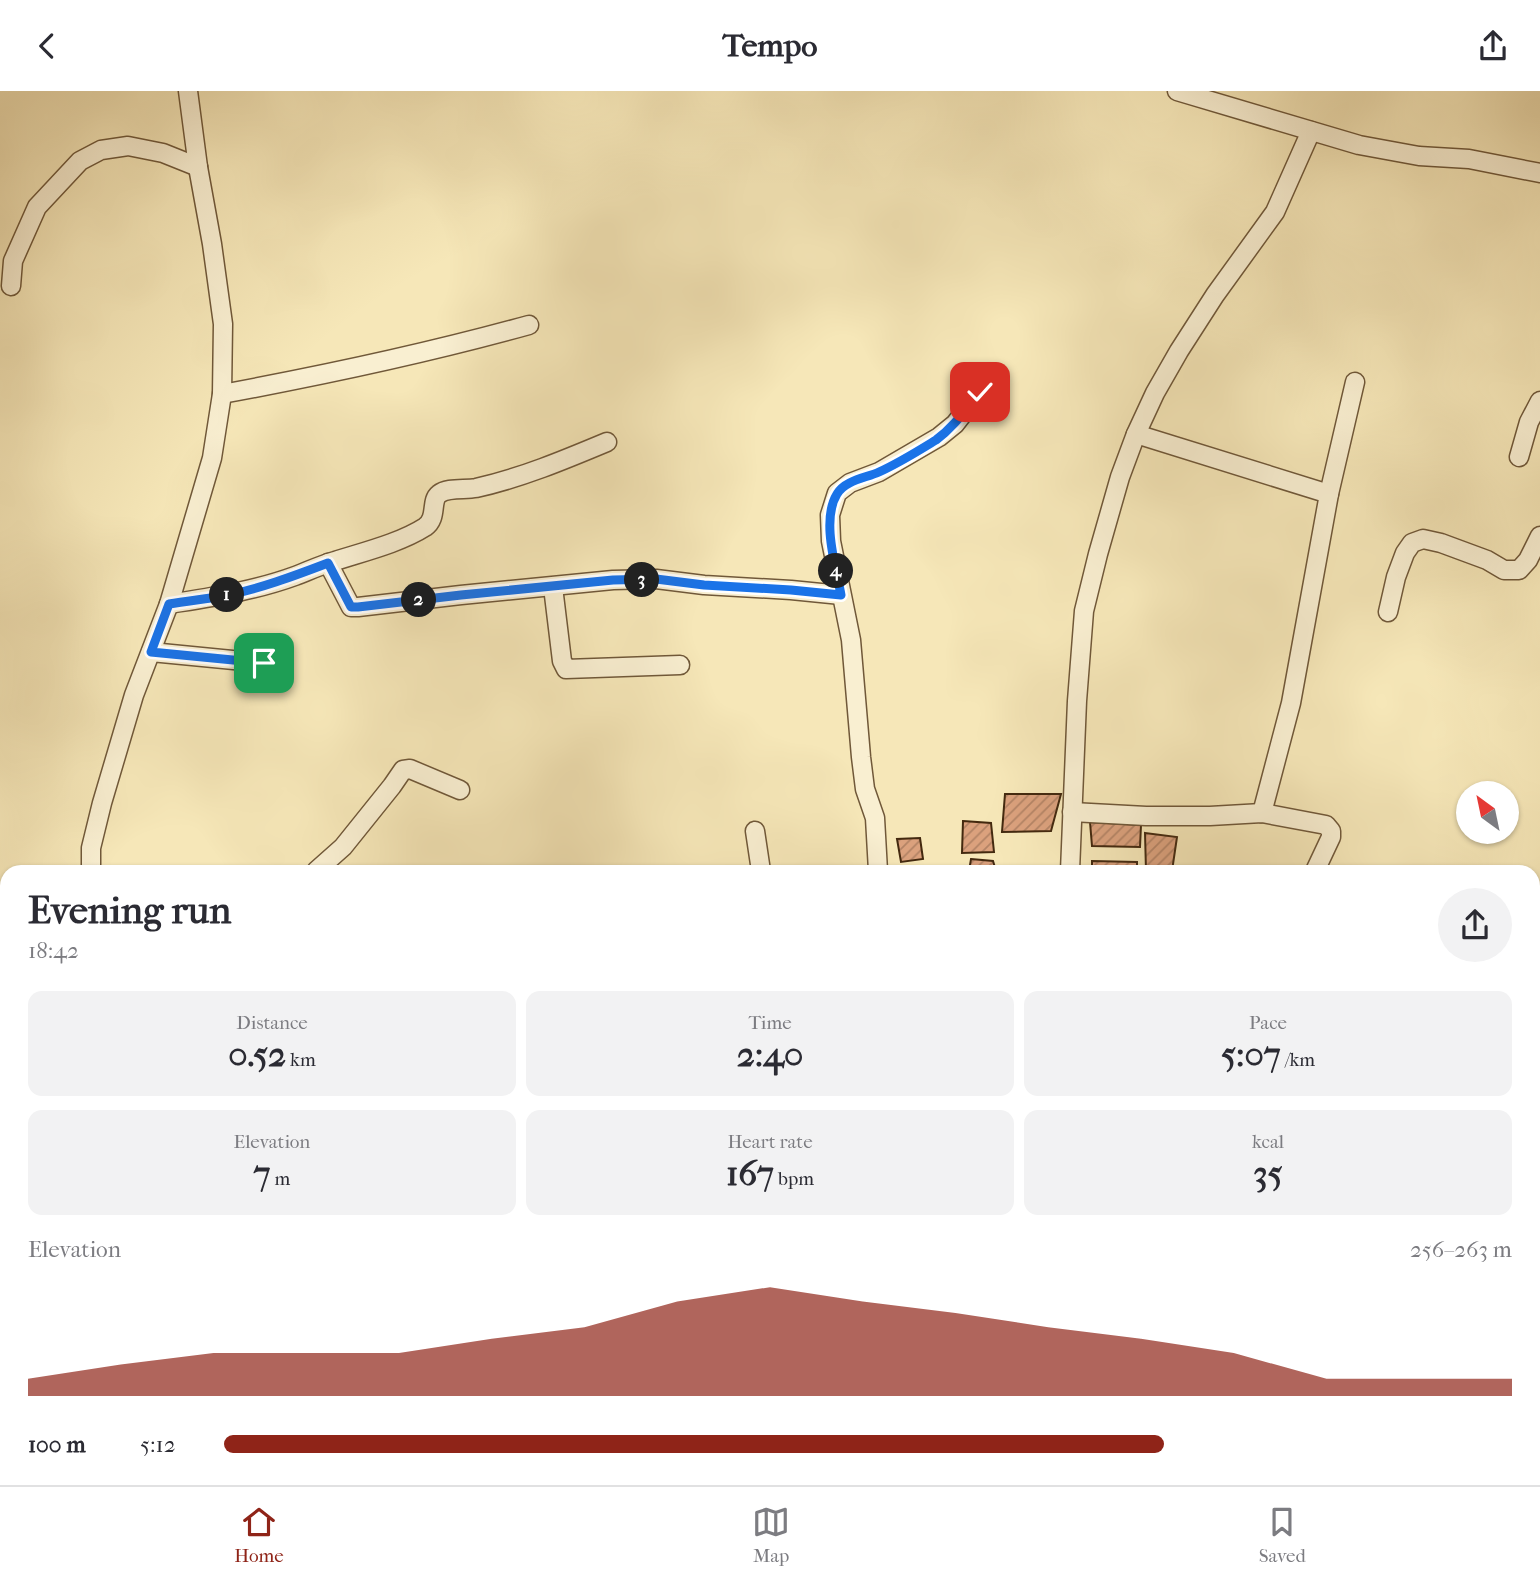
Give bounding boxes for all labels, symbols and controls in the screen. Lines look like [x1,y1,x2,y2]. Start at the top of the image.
icon: back [28,27,66,65]
text: Tempo [723,27,817,64]
icon: share [1474,27,1512,65]
pin [950,362,1010,422]
icon: check [961,373,999,411]
pin: 4 [818,553,854,589]
text: 4 [830,559,841,581]
pin: 3 [624,563,660,597]
text: 3 [638,568,645,590]
pin: 1 [210,577,244,613]
pin: 2 [402,582,436,617]
text: 1 [223,583,230,605]
text: 2 [414,588,423,610]
pin [234,633,294,693]
icon: arrive [245,644,283,682]
north arrow [1456,781,1519,843]
map controls [1456,781,1519,844]
text: Evening run [28,888,231,933]
button: share [1438,888,1512,962]
text: 18:42 [28,937,79,964]
text: Distance [236,1012,308,1034]
text: Time [748,1012,792,1034]
text: Pace [1249,1012,1287,1034]
text: 0.52 [228,1034,286,1075]
text: 2:40 [737,1034,803,1075]
text: 5:07 [1221,1034,1281,1075]
text: km [286,1049,316,1071]
text: /km [1281,1049,1315,1071]
text: Elevation [234,1131,310,1153]
text: Heart rate [727,1131,813,1153]
text: kcal [1252,1131,1284,1153]
text: 7 [254,1153,271,1194]
text: 167 [726,1153,774,1194]
text: 35 [1253,1153,1283,1194]
text: m [271,1168,290,1190]
text: bpm [774,1168,814,1190]
text: Elevation [28,1236,121,1263]
text: 256–263 m [1410,1236,1512,1263]
text: 100 m [28,1431,86,1458]
text: 5:12 [140,1431,176,1458]
tab: Home [234,1503,284,1567]
tab: Map [752,1503,790,1567]
tab: Saved [1259,1503,1306,1567]

